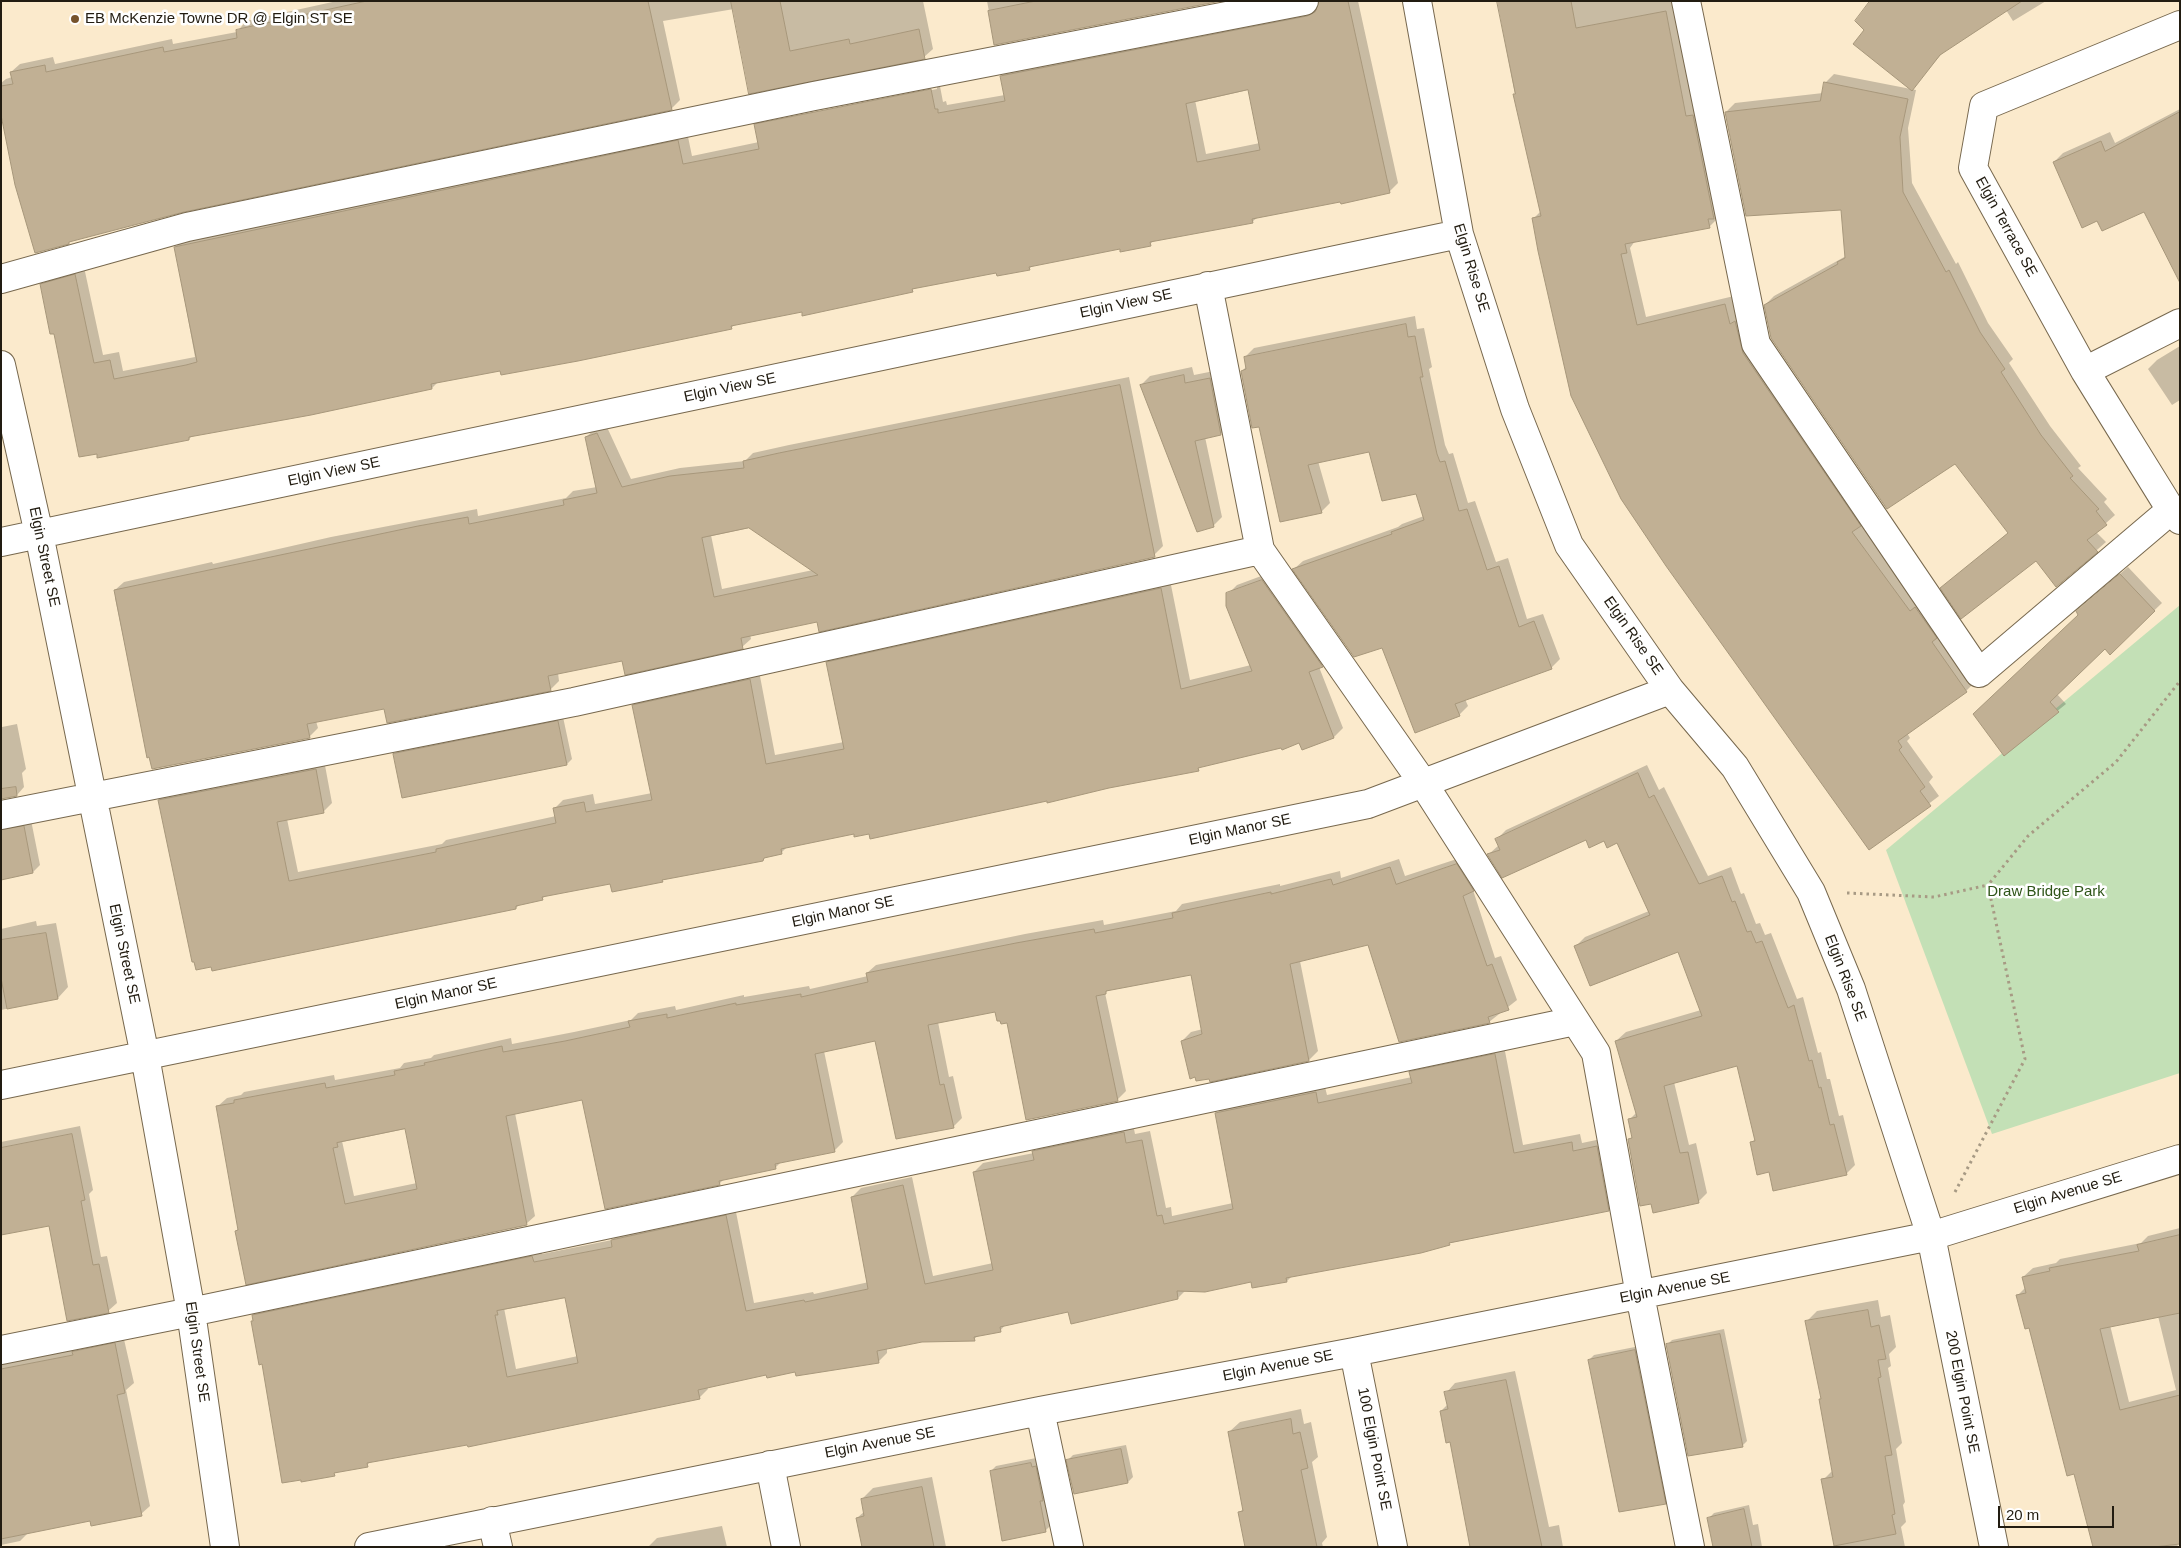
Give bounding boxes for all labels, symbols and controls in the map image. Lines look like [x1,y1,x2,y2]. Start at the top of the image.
place label: EB McKenzie Towne DR @ Elgin ST SE [85,10,353,28]
marker: EB McKenzie Towne DR @ Elgin ST SE [69,13,81,25]
street label: Elgin Terrace SE [1971,174,2041,280]
street label: Elgin Rise SE [1449,222,1493,314]
street label: Elgin View SE [1078,285,1174,323]
street label: Elgin View SE [682,369,778,407]
street label: Elgin View SE [286,453,382,491]
street label: Elgin Street SE [25,505,63,609]
street label: Elgin Rise SE [1599,593,1667,679]
street label: Elgin Manor SE [1187,810,1293,850]
park label: Draw Bridge Park [1987,883,2105,901]
street label: Elgin Manor SE [790,892,896,932]
street label: Elgin Street SE [105,902,143,1006]
street label: Elgin Rise SE [1820,932,1870,1024]
street label: Elgin Manor SE [393,974,499,1014]
street label: Elgin Avenue SE [2012,1168,2124,1218]
street label: Elgin Avenue SE [1618,1268,1732,1308]
street label: Elgin Street SE [181,1300,213,1404]
street label: 200 Elgin Point SE [1941,1329,1983,1455]
street label: Elgin Avenue SE [1221,1346,1335,1386]
street label: 100 Elgin Point SE [1353,1386,1395,1512]
street label: Elgin Avenue SE [823,1423,937,1463]
scale bar [2001,1496,2117,1528]
text: 20 m [2006,1506,2039,1523]

